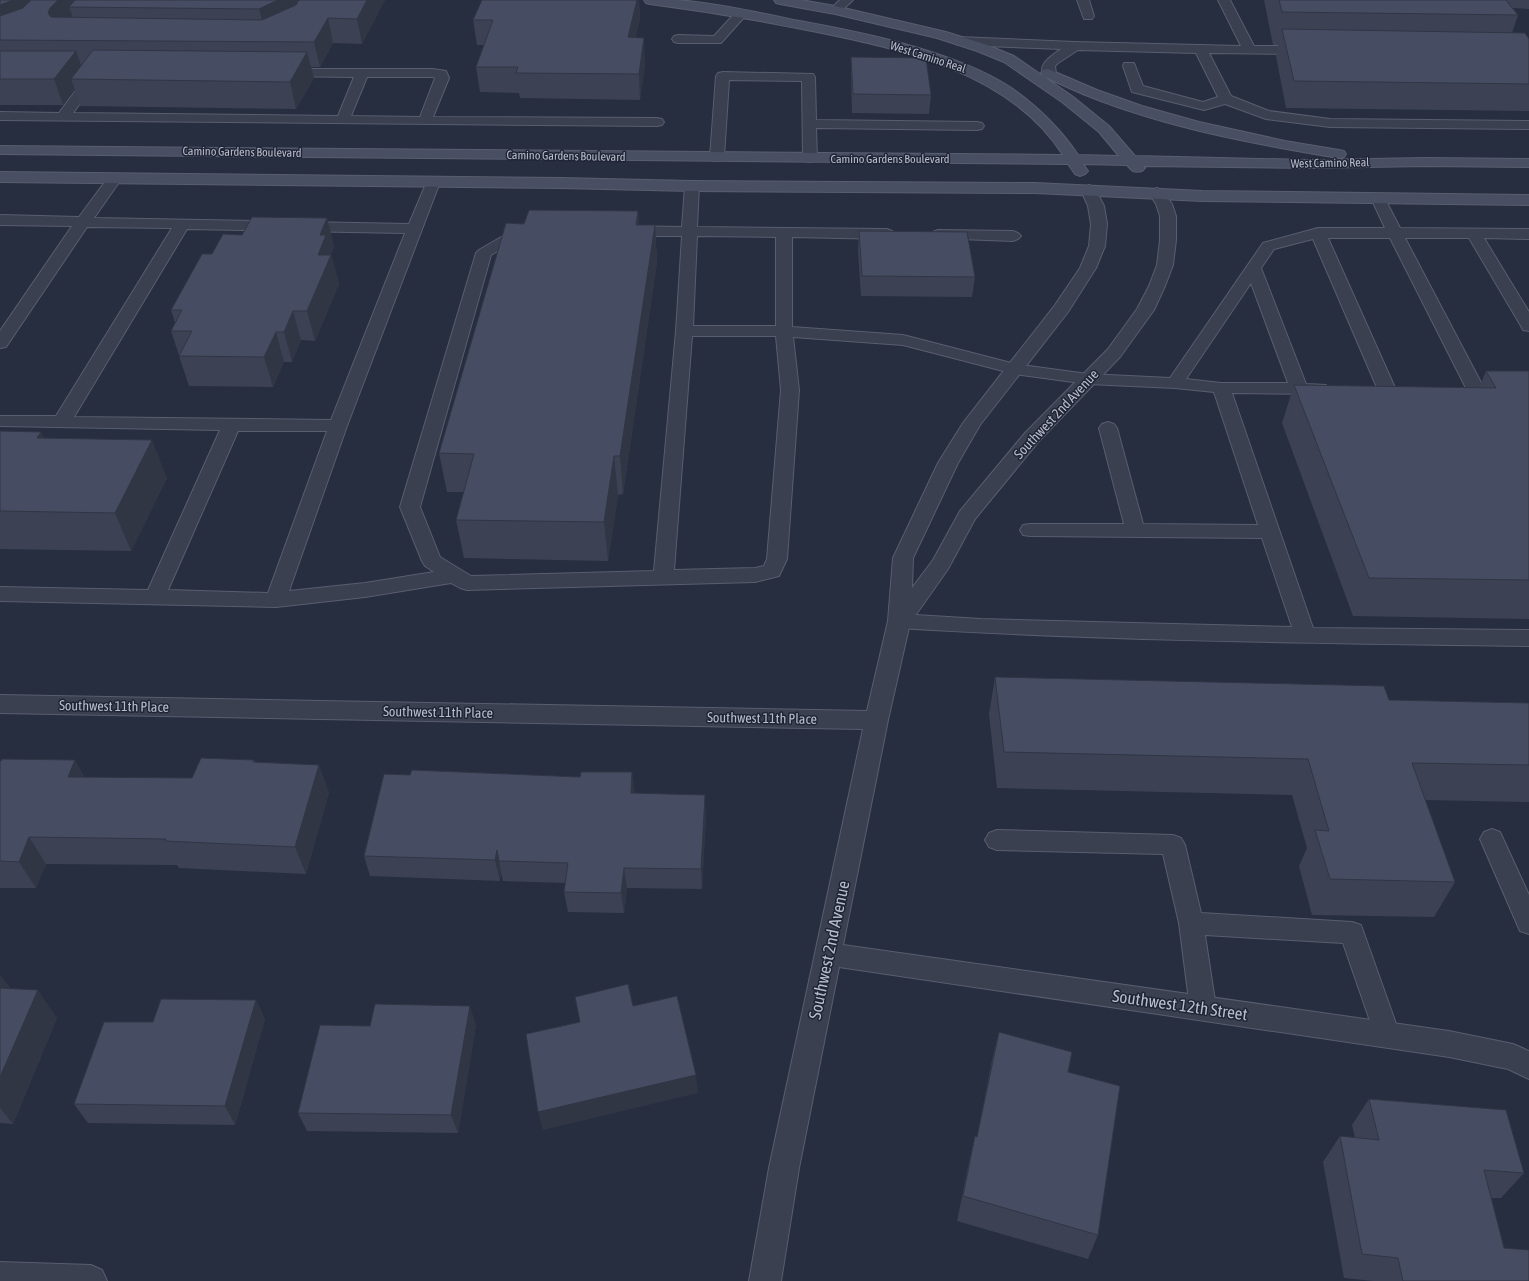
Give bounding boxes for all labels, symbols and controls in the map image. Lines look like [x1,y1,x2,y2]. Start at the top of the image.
street label: West Camino Real [888,38,968,76]
street label: Camino Gardens Boulevard [182,144,302,160]
street label: Camino Gardens Boulevard [506,148,626,164]
street label: Camino Gardens Boulevard [831,152,949,166]
street label: West Camino Real [1290,155,1370,171]
street label: Southwest 2nd Avenue [1011,366,1101,462]
street label: Southwest 11th Place [59,697,169,715]
street label: Southwest 11th Place [383,703,493,721]
street label: Southwest 11th Place [707,709,817,727]
street label: Southwest 2nd Avenue [805,879,854,1021]
street label: Southwest 12th Street [1111,986,1249,1024]

